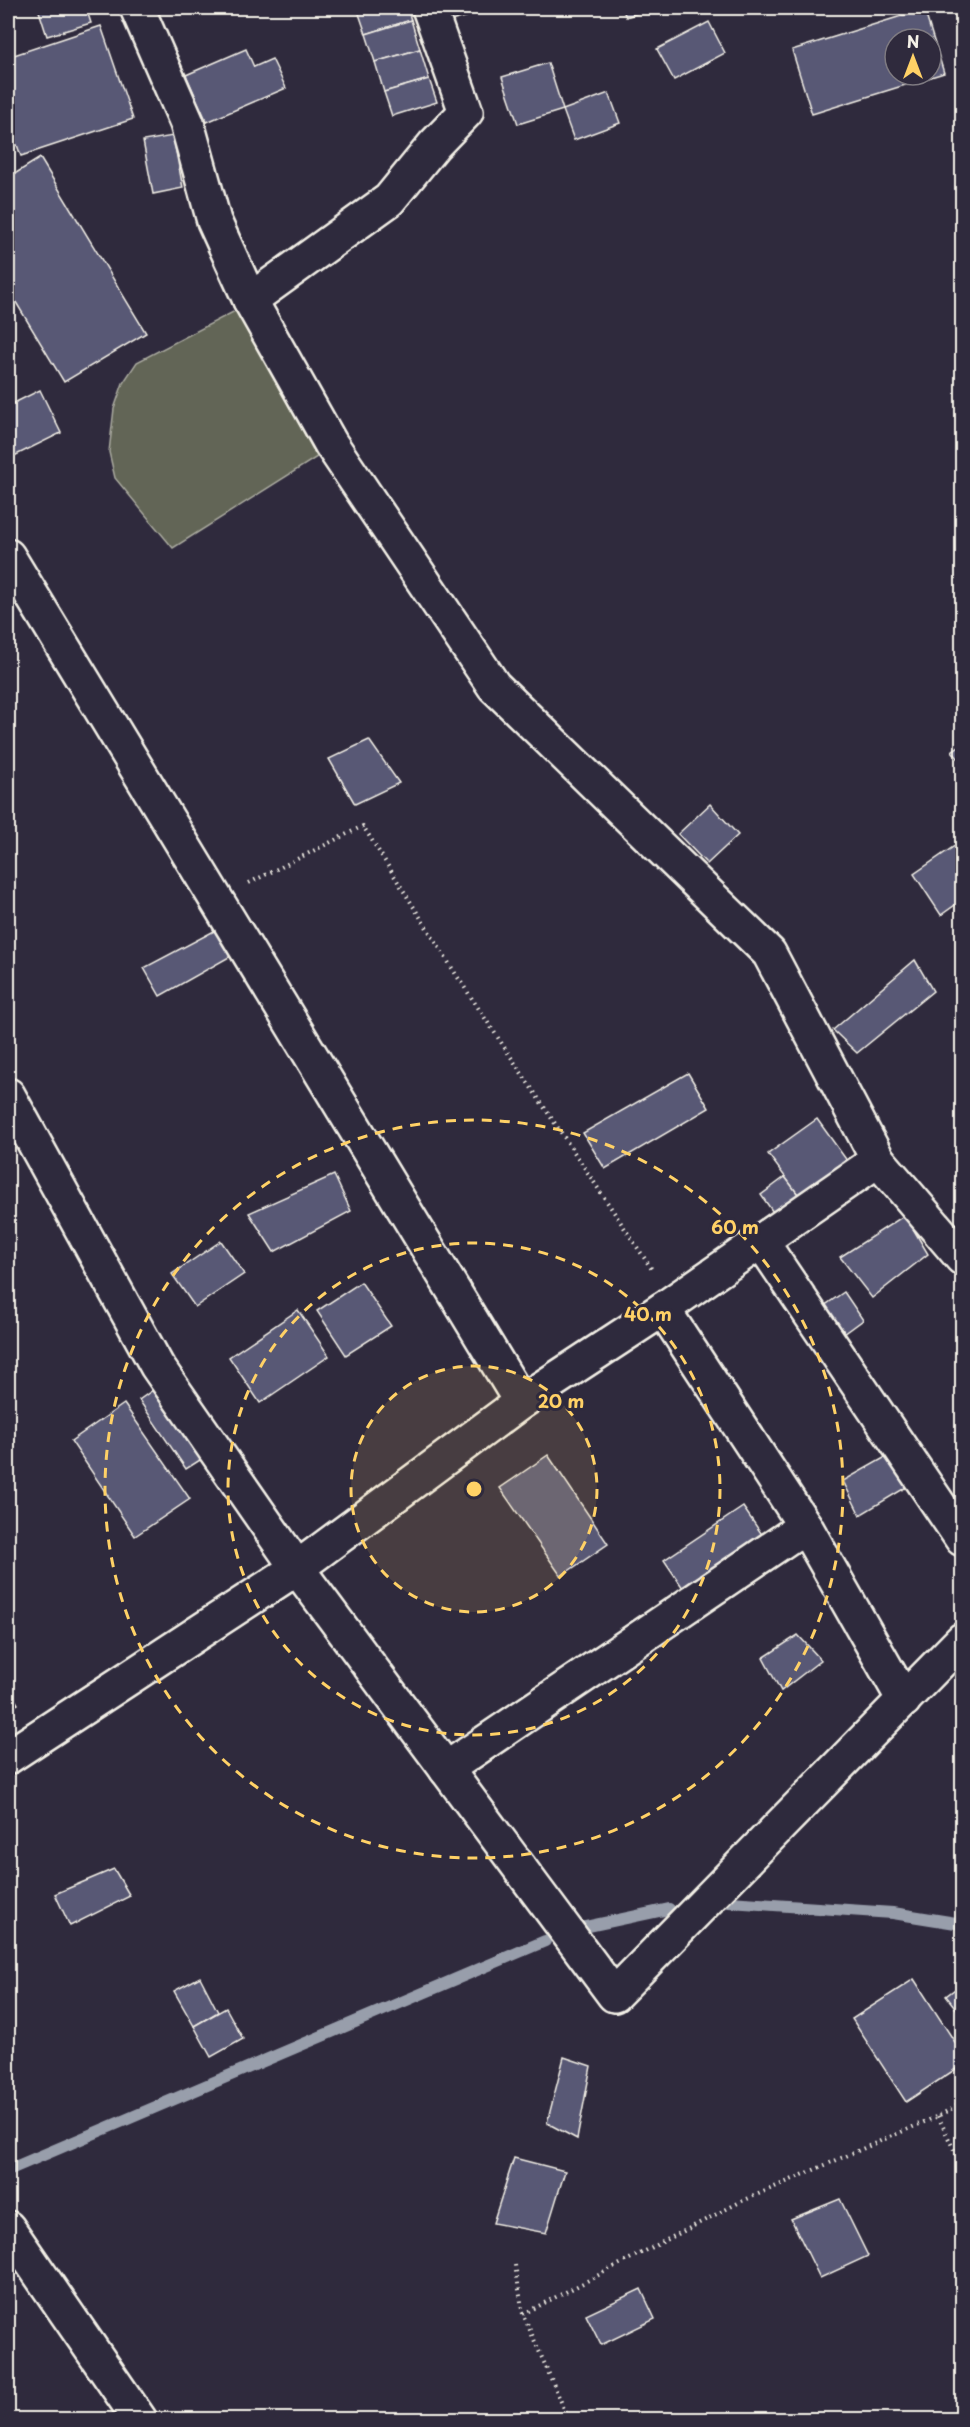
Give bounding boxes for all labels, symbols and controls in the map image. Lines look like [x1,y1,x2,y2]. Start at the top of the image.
north arrow [883,27,943,87]
text: N [907,29,919,53]
text: 60 m [711,1213,759,1240]
text: 40 m [624,1300,672,1327]
text: 20 m [538,1387,584,1414]
centre of rings [464,1479,484,1499]

